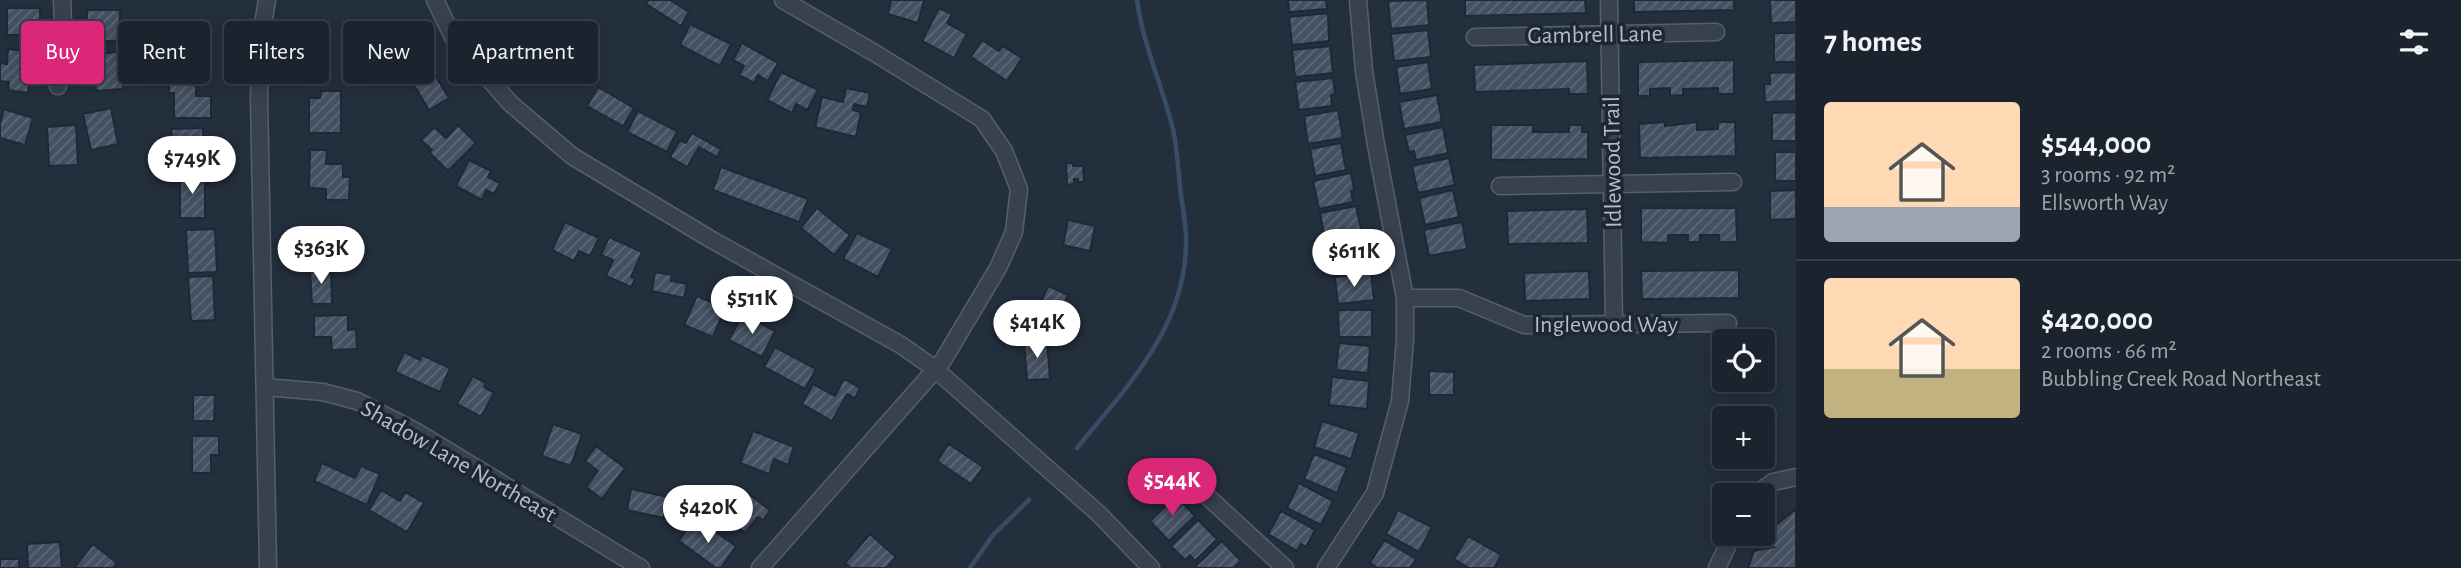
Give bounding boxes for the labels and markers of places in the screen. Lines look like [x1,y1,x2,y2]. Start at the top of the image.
pin: $749K [143,136,241,196]
pin: $363K [272,226,370,286]
pin: $611K [1305,230,1403,289]
pin: $511K [703,276,801,336]
pin: $414K [988,300,1086,360]
pin: $544K [1123,458,1221,518]
pin: $420K [659,486,757,545]

